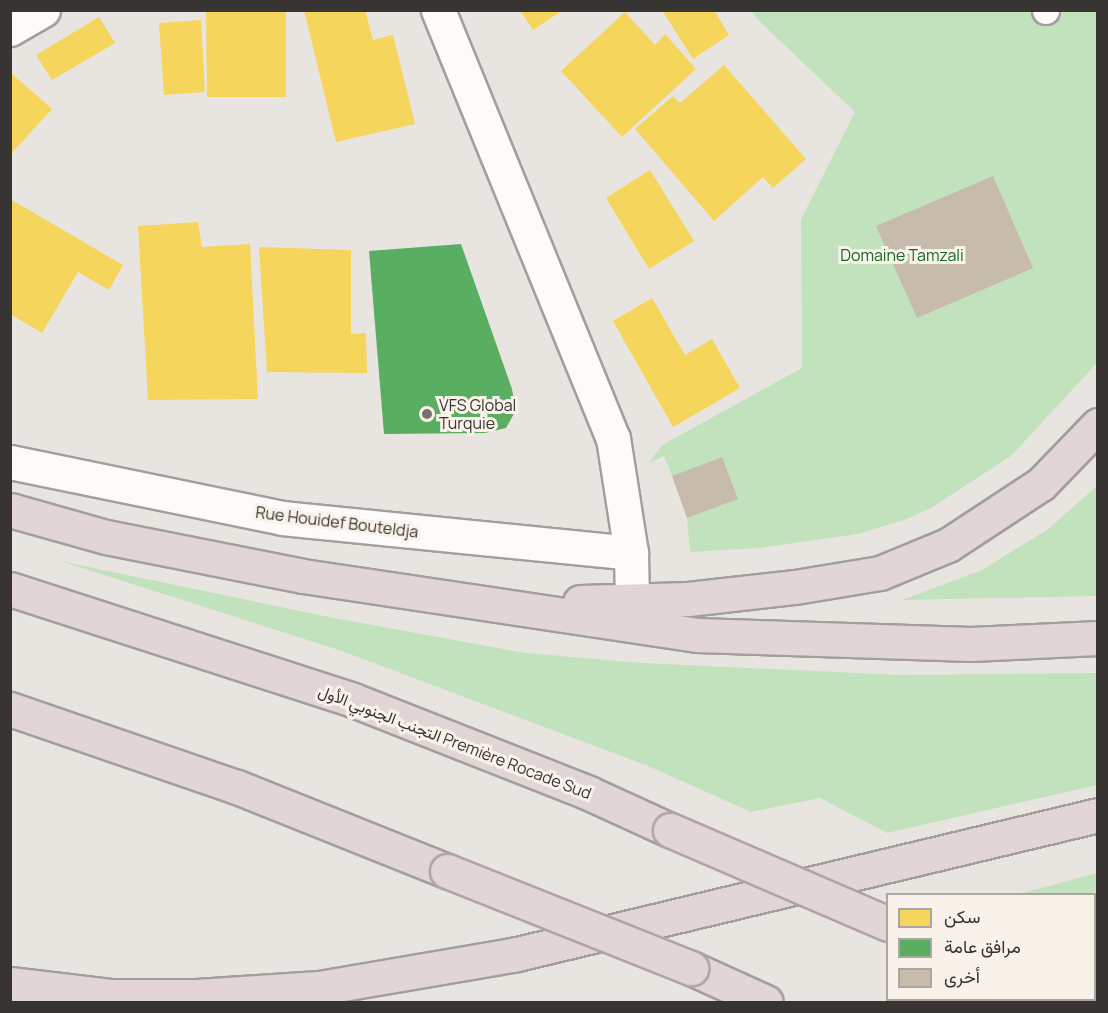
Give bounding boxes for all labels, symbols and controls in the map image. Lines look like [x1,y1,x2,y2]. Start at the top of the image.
park label: Domaine Tamzali [840,245,964,265]
place label: VFS Global Turquie [439,395,516,433]
marker: VFS Global Turquie [420,407,434,421]
street label: Rue Houidef Bouteldja [255,502,419,542]
street label: التجنب الجنوبي الأول Première Rocade Sud [316,681,594,803]
legend [886,893,1096,1001]
text: سكن [944,904,980,928]
text: مرافق عامة [944,934,1021,958]
text: أخرى [944,964,980,988]

